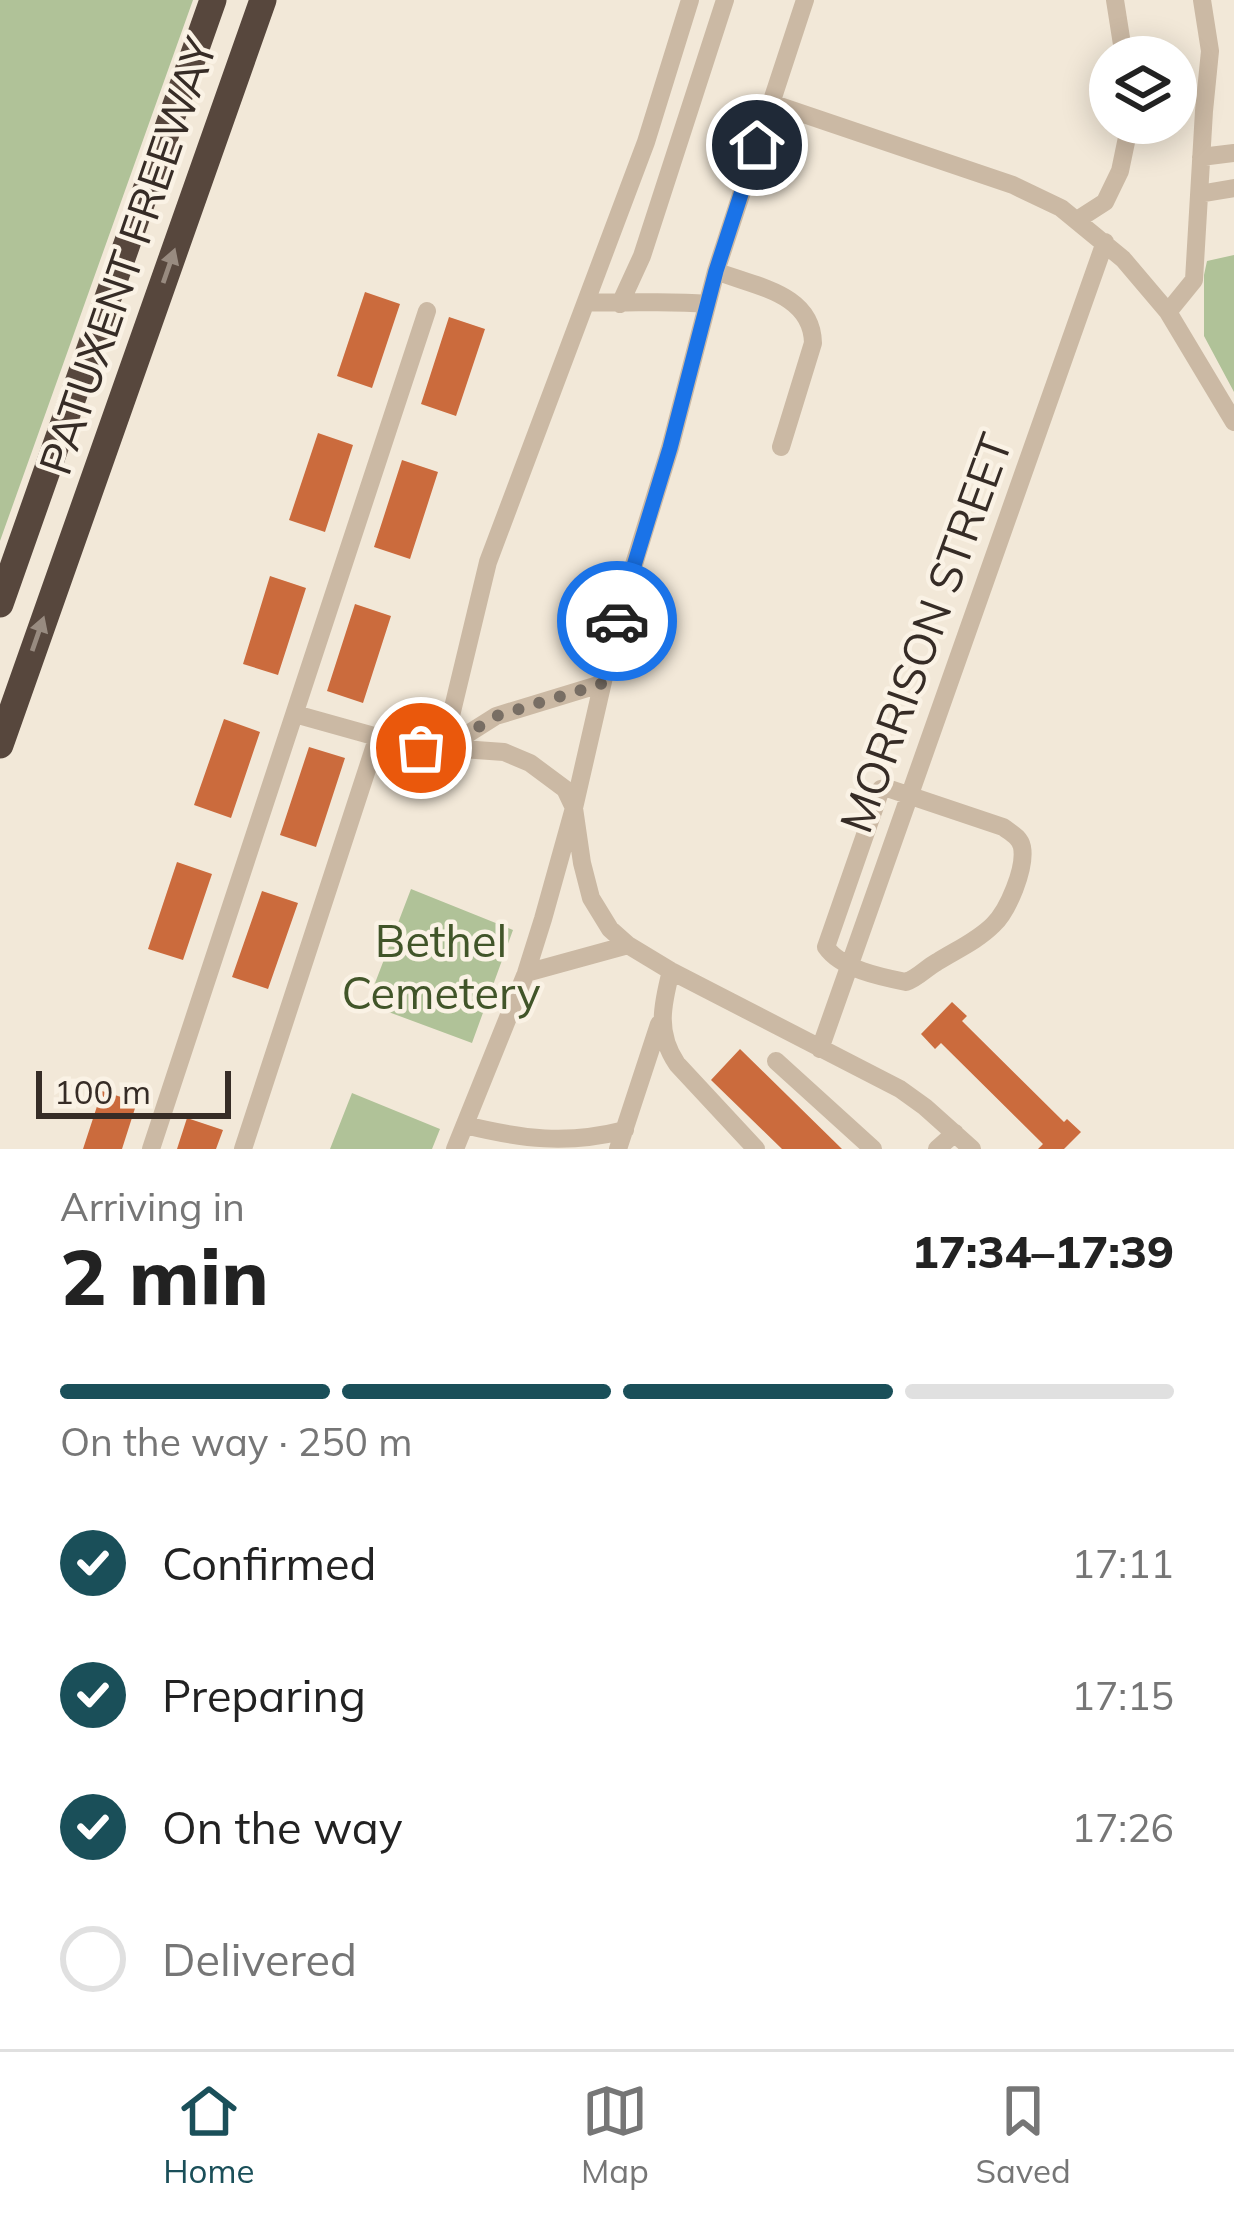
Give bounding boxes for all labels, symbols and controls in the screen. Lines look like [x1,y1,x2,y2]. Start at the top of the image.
street label: PATUXENT FREEWAY [26,29,228,481]
map controls [1089,36,1197,144]
button: layers [1089,36,1197,144]
pin [706,94,808,196]
icon: home [724,112,790,178]
one-way arrow [161,248,179,284]
street label: MORRISON STREET [827,425,1023,840]
courier [557,561,677,681]
icon: car [584,588,650,654]
one-way arrow [30,616,48,652]
pin [370,697,472,799]
icon: bag [388,715,454,781]
park label: Bethel Cemetery [341,912,541,1020]
scale bar [36,1065,231,1118]
text: 100 m [54,1071,151,1112]
text: Arriving in [60,1182,245,1231]
text: 17:34–17:39 [912,1223,1174,1279]
text: 2 min [60,1227,269,1325]
text: On the way · 250 m [60,1417,412,1466]
icon: check [60,1530,126,1596]
text: Confirmed [162,1535,376,1591]
text: 17:11 [1072,1539,1174,1588]
icon: check [60,1662,126,1728]
text: Preparing [162,1667,366,1723]
text: 17:15 [1072,1671,1174,1720]
icon: check [60,1794,126,1860]
text: On the way [162,1799,403,1855]
text: 17:26 [1072,1803,1174,1852]
text: Delivered [162,1931,357,1987]
tab: Home [163,2078,254,2191]
tab: Map [581,2078,649,2191]
tab: Saved [975,2078,1071,2191]

